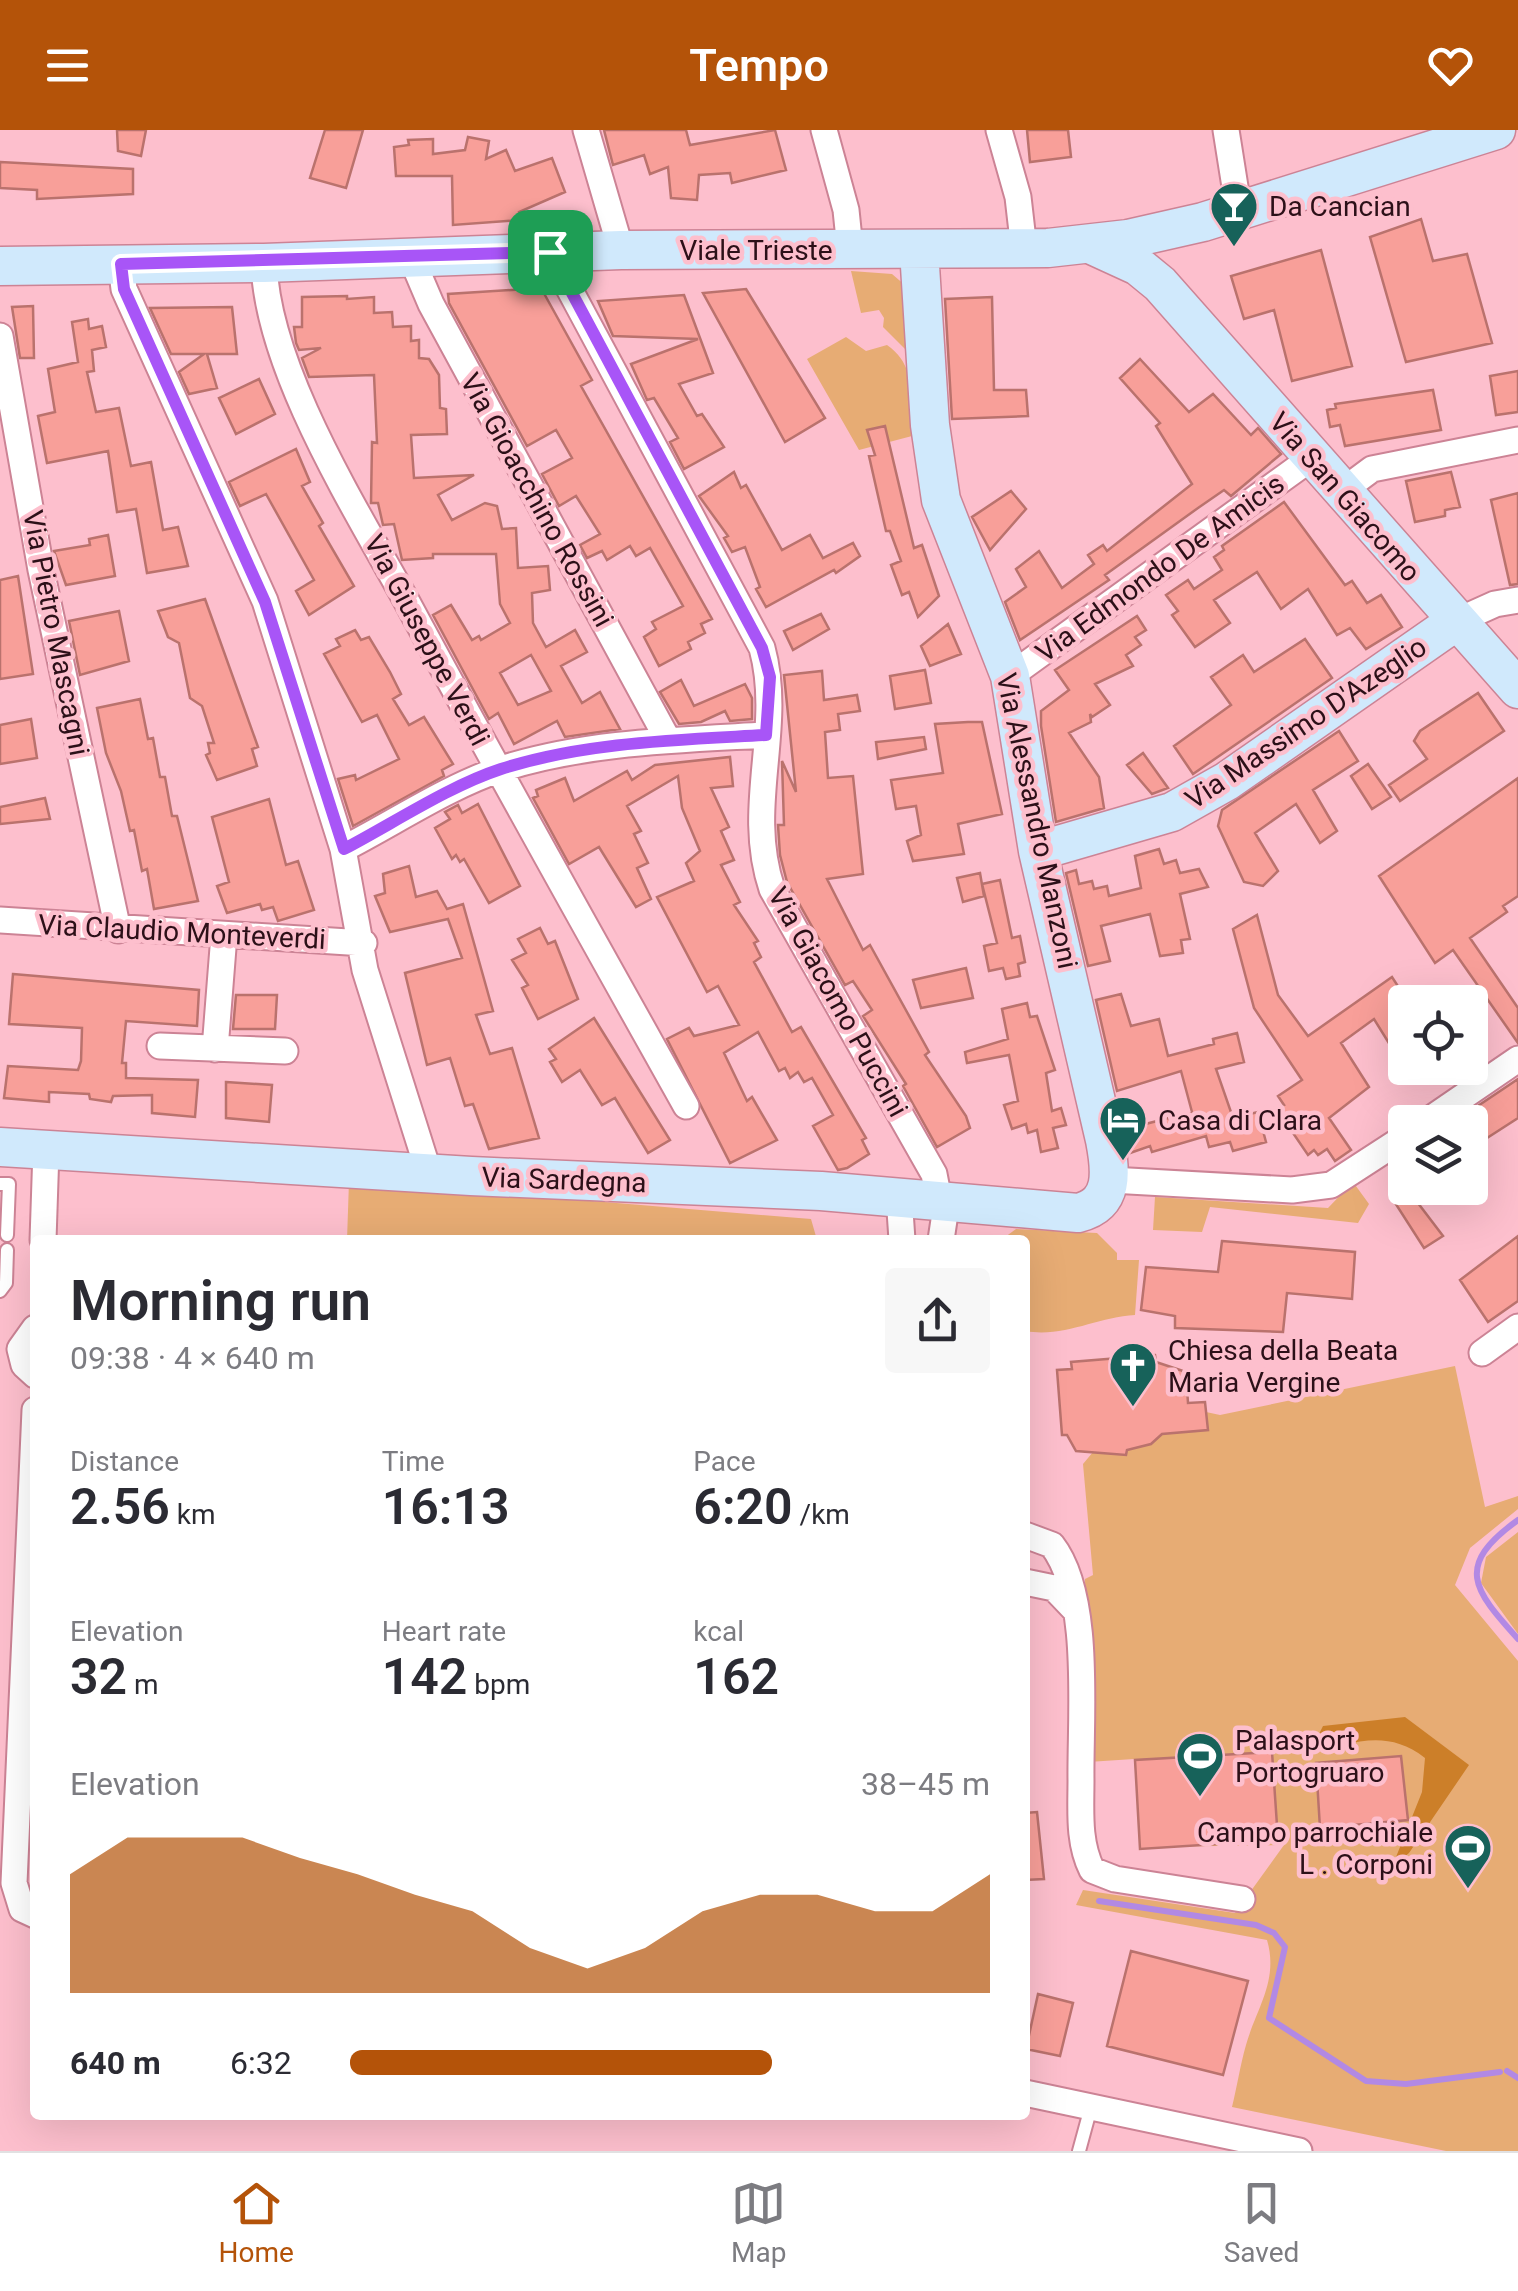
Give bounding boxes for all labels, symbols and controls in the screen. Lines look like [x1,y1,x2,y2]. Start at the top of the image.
icon: menu [40,38,95,93]
icon: heart [1423,38,1478,93]
text: Tempo [689,39,829,92]
bar icon: Da Cancian [1208,180,1260,248]
place label: Da Cancian [1269,190,1411,223]
pin [508,210,593,295]
icon: arrive [523,225,578,280]
street label: Viale Trieste [679,234,833,267]
street label: Via Gioacchino Rossini [453,367,621,633]
street label: Via San Giacomo [1263,406,1427,588]
street label: Via Edmondo De Amicis [1029,467,1291,669]
street label: Via Pietro Mascagni [16,507,96,759]
street label: Via Giuseppe Verdi [357,529,497,751]
street label: Via Massimo D'Azeglio [1179,630,1433,816]
street label: Via Alessandro Manzoni [990,670,1084,972]
street label: Via Giacomo Puccini [761,881,915,1123]
street label: Via Claudio Monteverdi [37,908,327,956]
map controls [1388,985,1488,1205]
button: locate [1388,985,1488,1085]
hotel icon: Casa di Clara [1097,1094,1149,1162]
place label: Casa di Clara [1158,1104,1322,1137]
button: layers [1388,1105,1488,1205]
street label: Via Sardegna [481,1161,647,1199]
button: share [885,1268,990,1373]
text: Morning run [70,1269,371,1333]
place label: Chiesa della Beata Maria Vergine [1168,1334,1398,1399]
text: 09:38 · 4 × 640 m [70,1339,315,1377]
church icon: Chiesa della Beata Maria Vergine [1107,1340,1159,1408]
text: Distance [70,1445,179,1478]
text: Time [382,1445,445,1478]
text: Pace [693,1445,756,1478]
text: 2.56 [70,1478,170,1536]
text: 16:13 [382,1478,510,1536]
text: 6:20 [693,1478,793,1536]
text: km [170,1498,216,1531]
text: /km [793,1498,850,1531]
text: Elevation [70,1615,183,1648]
text: Heart rate [382,1615,506,1648]
text: kcal [693,1615,744,1648]
text: 32 [70,1648,127,1706]
text: 142 [382,1648,467,1706]
text: 162 [693,1648,779,1706]
text: m [127,1668,159,1701]
text: bpm [467,1668,530,1701]
place label: Palasport Portogruaro [1235,1724,1385,1789]
sports icon: Palasport Portogruaro [1174,1730,1226,1798]
text: Elevation [70,1765,200,1803]
text: 38–45 m [861,1765,990,1803]
place label: Campo parrochiale L . Corponi [1197,1816,1433,1881]
sports icon: Campo parrochiale L . Corponi [1442,1822,1494,1890]
text: 640 m [70,2044,161,2082]
text: 6:32 [230,2044,292,2082]
tab: Home [219,2176,294,2269]
tab: Map [731,2176,787,2269]
tab: Saved [1224,2176,1299,2269]

